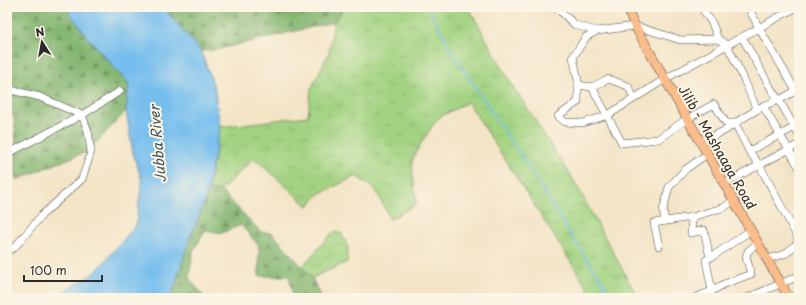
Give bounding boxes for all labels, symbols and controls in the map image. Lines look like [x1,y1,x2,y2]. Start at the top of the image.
north arrow [22,22,62,62]
text: N [34,22,46,41]
street label: Jilib - Mashaaga Road [675,81,761,213]
water label: Jubba River [143,103,171,184]
scale bar [24,257,102,283]
text: 100 m [30,261,67,279]

